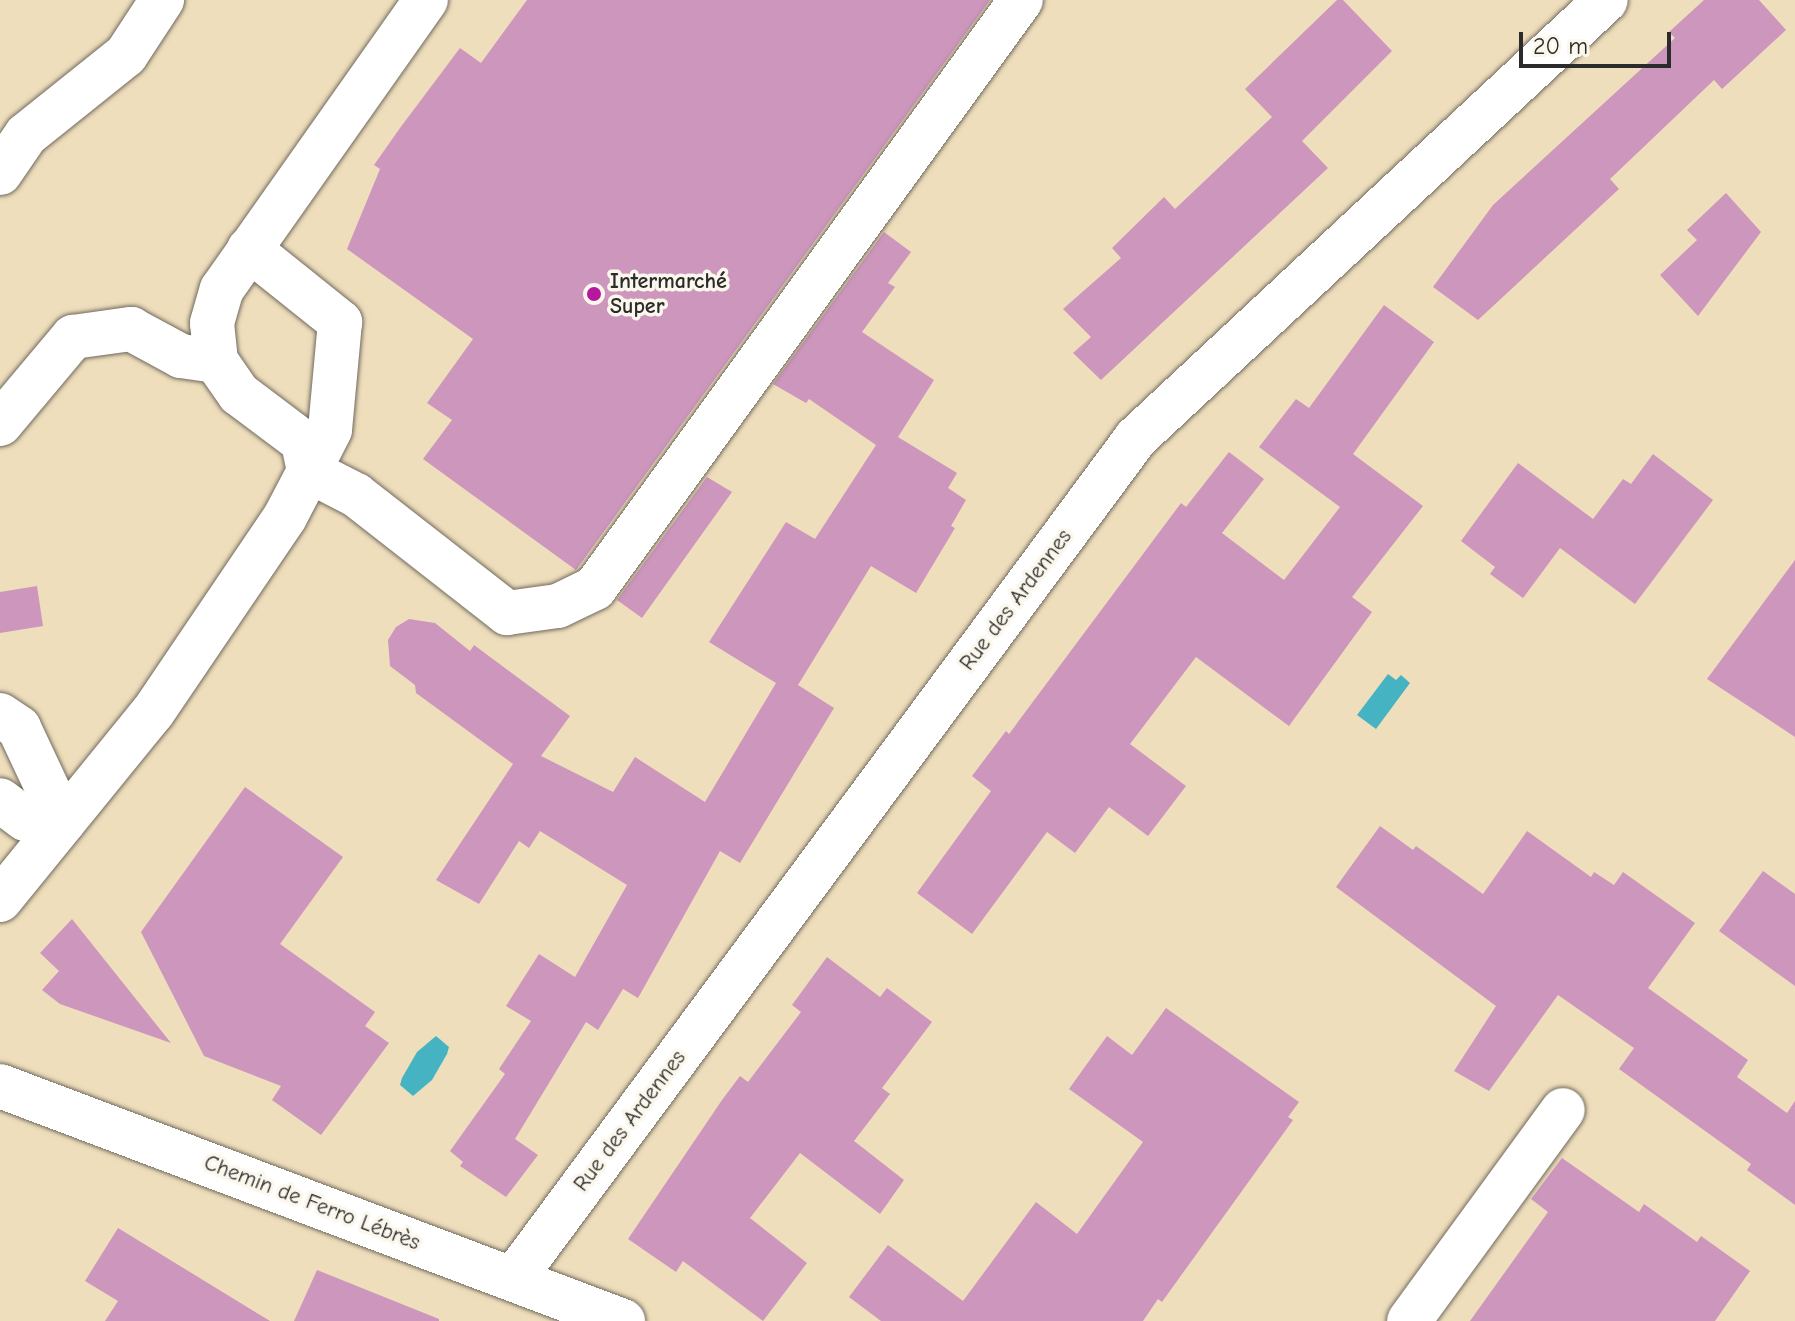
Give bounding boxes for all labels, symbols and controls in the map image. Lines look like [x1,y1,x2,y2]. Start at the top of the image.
scale bar [1523,16,1675,66]
text: 20 m [1533,32,1588,60]
place label: Intermarché Super [610,268,727,320]
marker: Intermarché Super [585,285,603,303]
street label: Rue des Ardennes [954,524,1078,676]
street label: Rue des Ardennes [568,1045,692,1197]
street label: Chemin de Ferro Lébrès [200,1150,424,1256]

